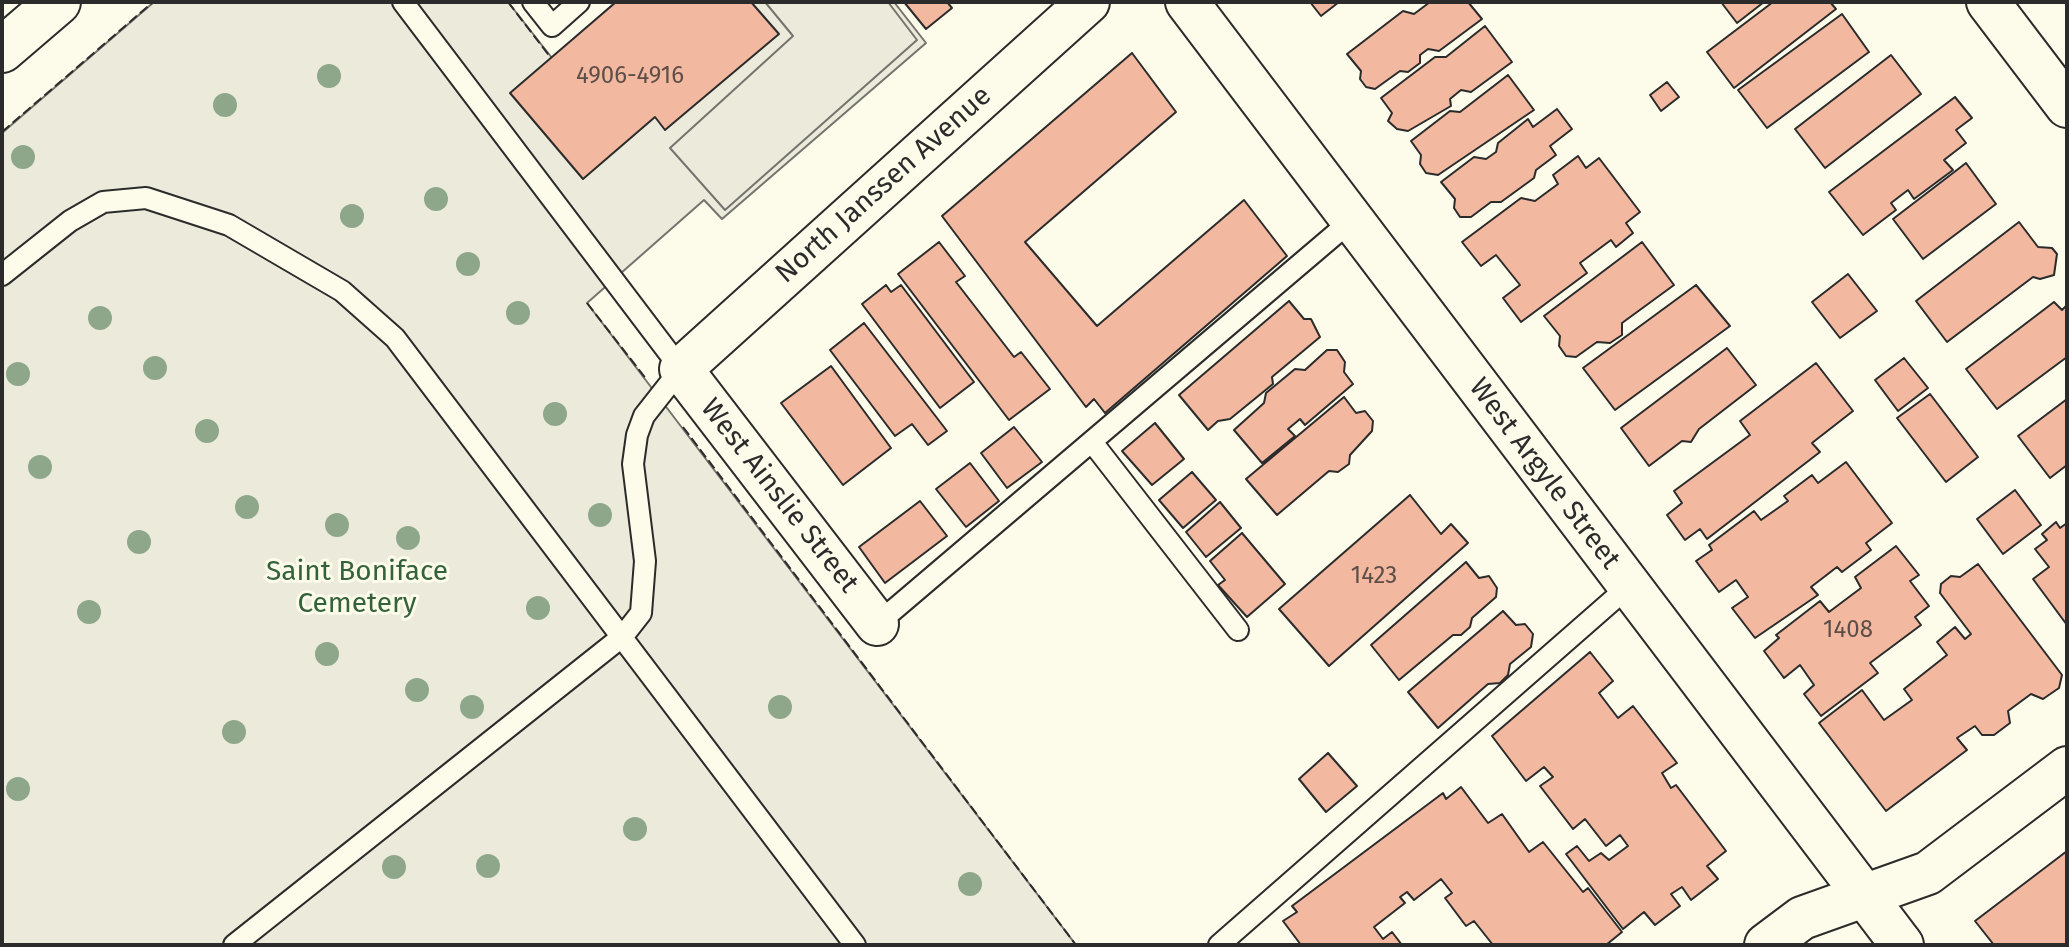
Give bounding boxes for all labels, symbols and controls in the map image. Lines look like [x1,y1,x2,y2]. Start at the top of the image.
house number: 4906-4916 [576,62,684,90]
street label: North Janssen Avenue [769,79,999,291]
street label: West Argyle Street [1461,372,1627,576]
street label: West Ainslie Street [693,392,865,600]
park label: Saint Boniface Cemetery [266,555,448,621]
house number: 1423 [1351,562,1397,590]
house number: 1408 [1823,616,1873,644]

